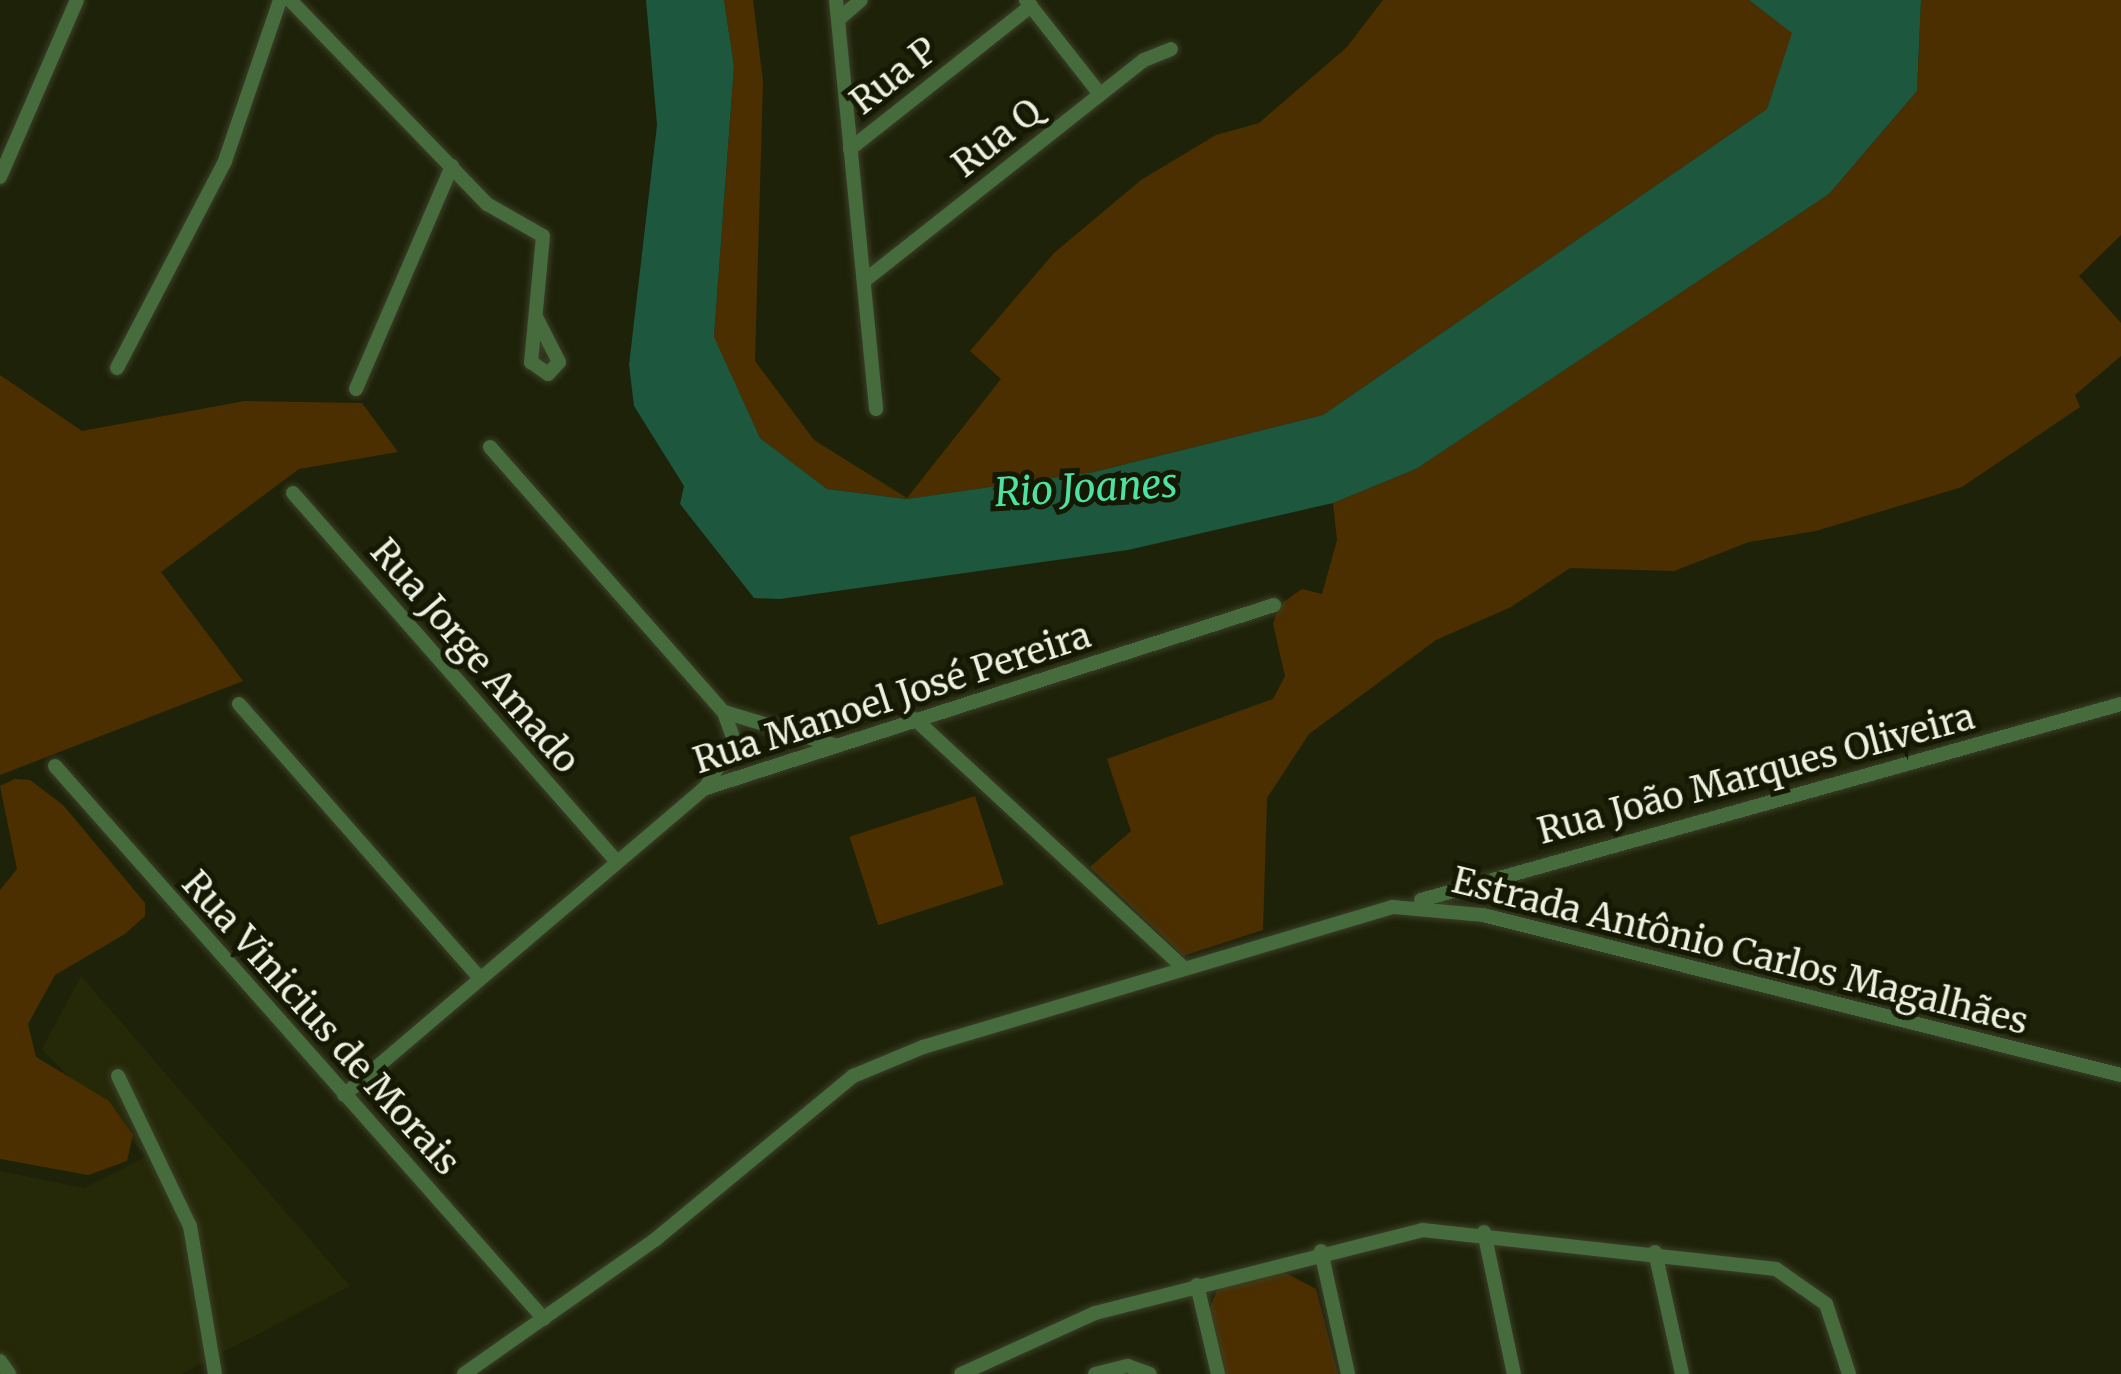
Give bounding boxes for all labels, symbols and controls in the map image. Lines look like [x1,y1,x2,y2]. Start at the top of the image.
street label: Rua P [842,29,946,123]
street label: Rua Q [944,90,1050,186]
water label: Rio Joanes [993,461,1179,517]
street label: Rua Jorge Amado [362,530,588,782]
street label: Rua Manoel José Pereira [688,613,1096,783]
street label: Rua João Marques Oliveira [1533,695,1979,853]
street label: Estrada Antônio Carlos Magalhães [1447,858,2033,1044]
street label: Rua Vinicius de Morais [173,862,469,1184]

